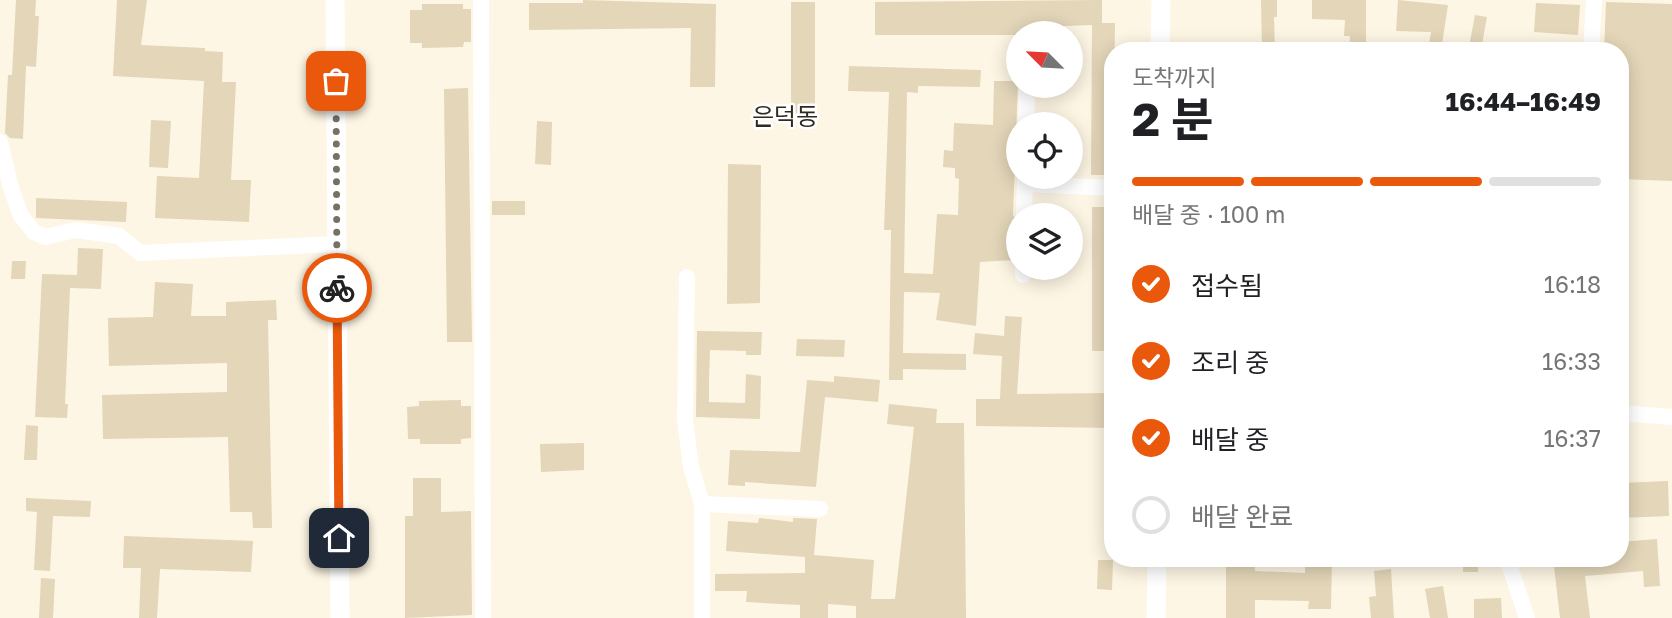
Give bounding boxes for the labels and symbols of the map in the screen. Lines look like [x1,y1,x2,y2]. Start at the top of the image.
north arrow [1006,21,1083,98]
pin [306,51,366,111]
district label: 은덕동 [752,101,818,130]
courier [302,253,372,323]
pin [309,508,369,568]

